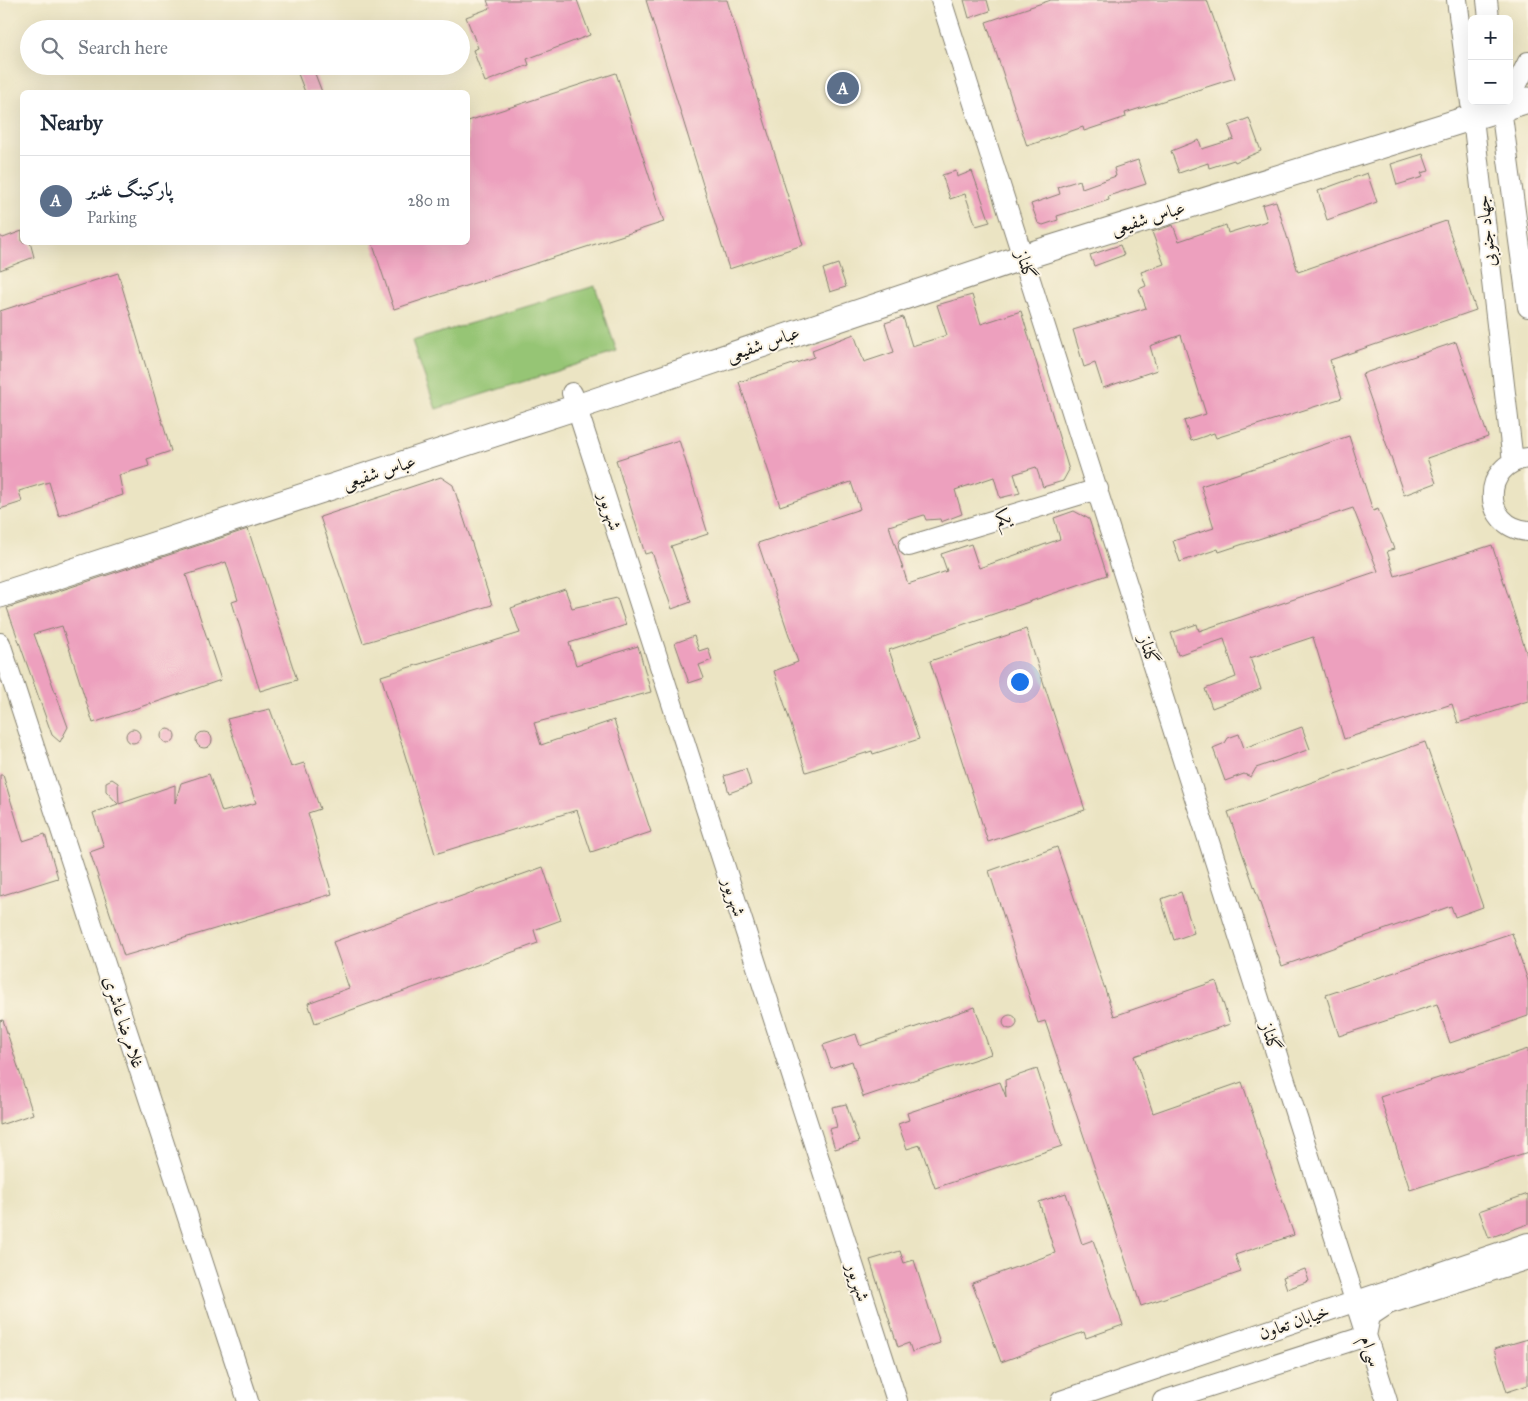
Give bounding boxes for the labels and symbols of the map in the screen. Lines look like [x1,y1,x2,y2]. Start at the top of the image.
pin: A [827,69,859,107]
street label: جهاد جنوبی [1471,194,1503,268]
street label: عباس شفیعی [1108,196,1188,242]
street label: گلناز [1010,246,1041,283]
street label: عباس شفیعی [723,321,803,369]
street label: عباس شفیعی [339,450,419,496]
street label: شهریور [592,487,627,534]
street label: یکم [992,505,1017,537]
street label: گلناز [1134,631,1164,667]
your location [1007,669,1033,695]
street label: شهریور [716,873,751,920]
street label: غلامرضا عاشری [97,973,149,1072]
street label: گلناز [1256,1018,1286,1054]
street label: شهریور [840,1258,875,1305]
street label: خیابان تعاون [1256,1300,1332,1344]
street label: سی‌ام [1351,1333,1386,1371]

